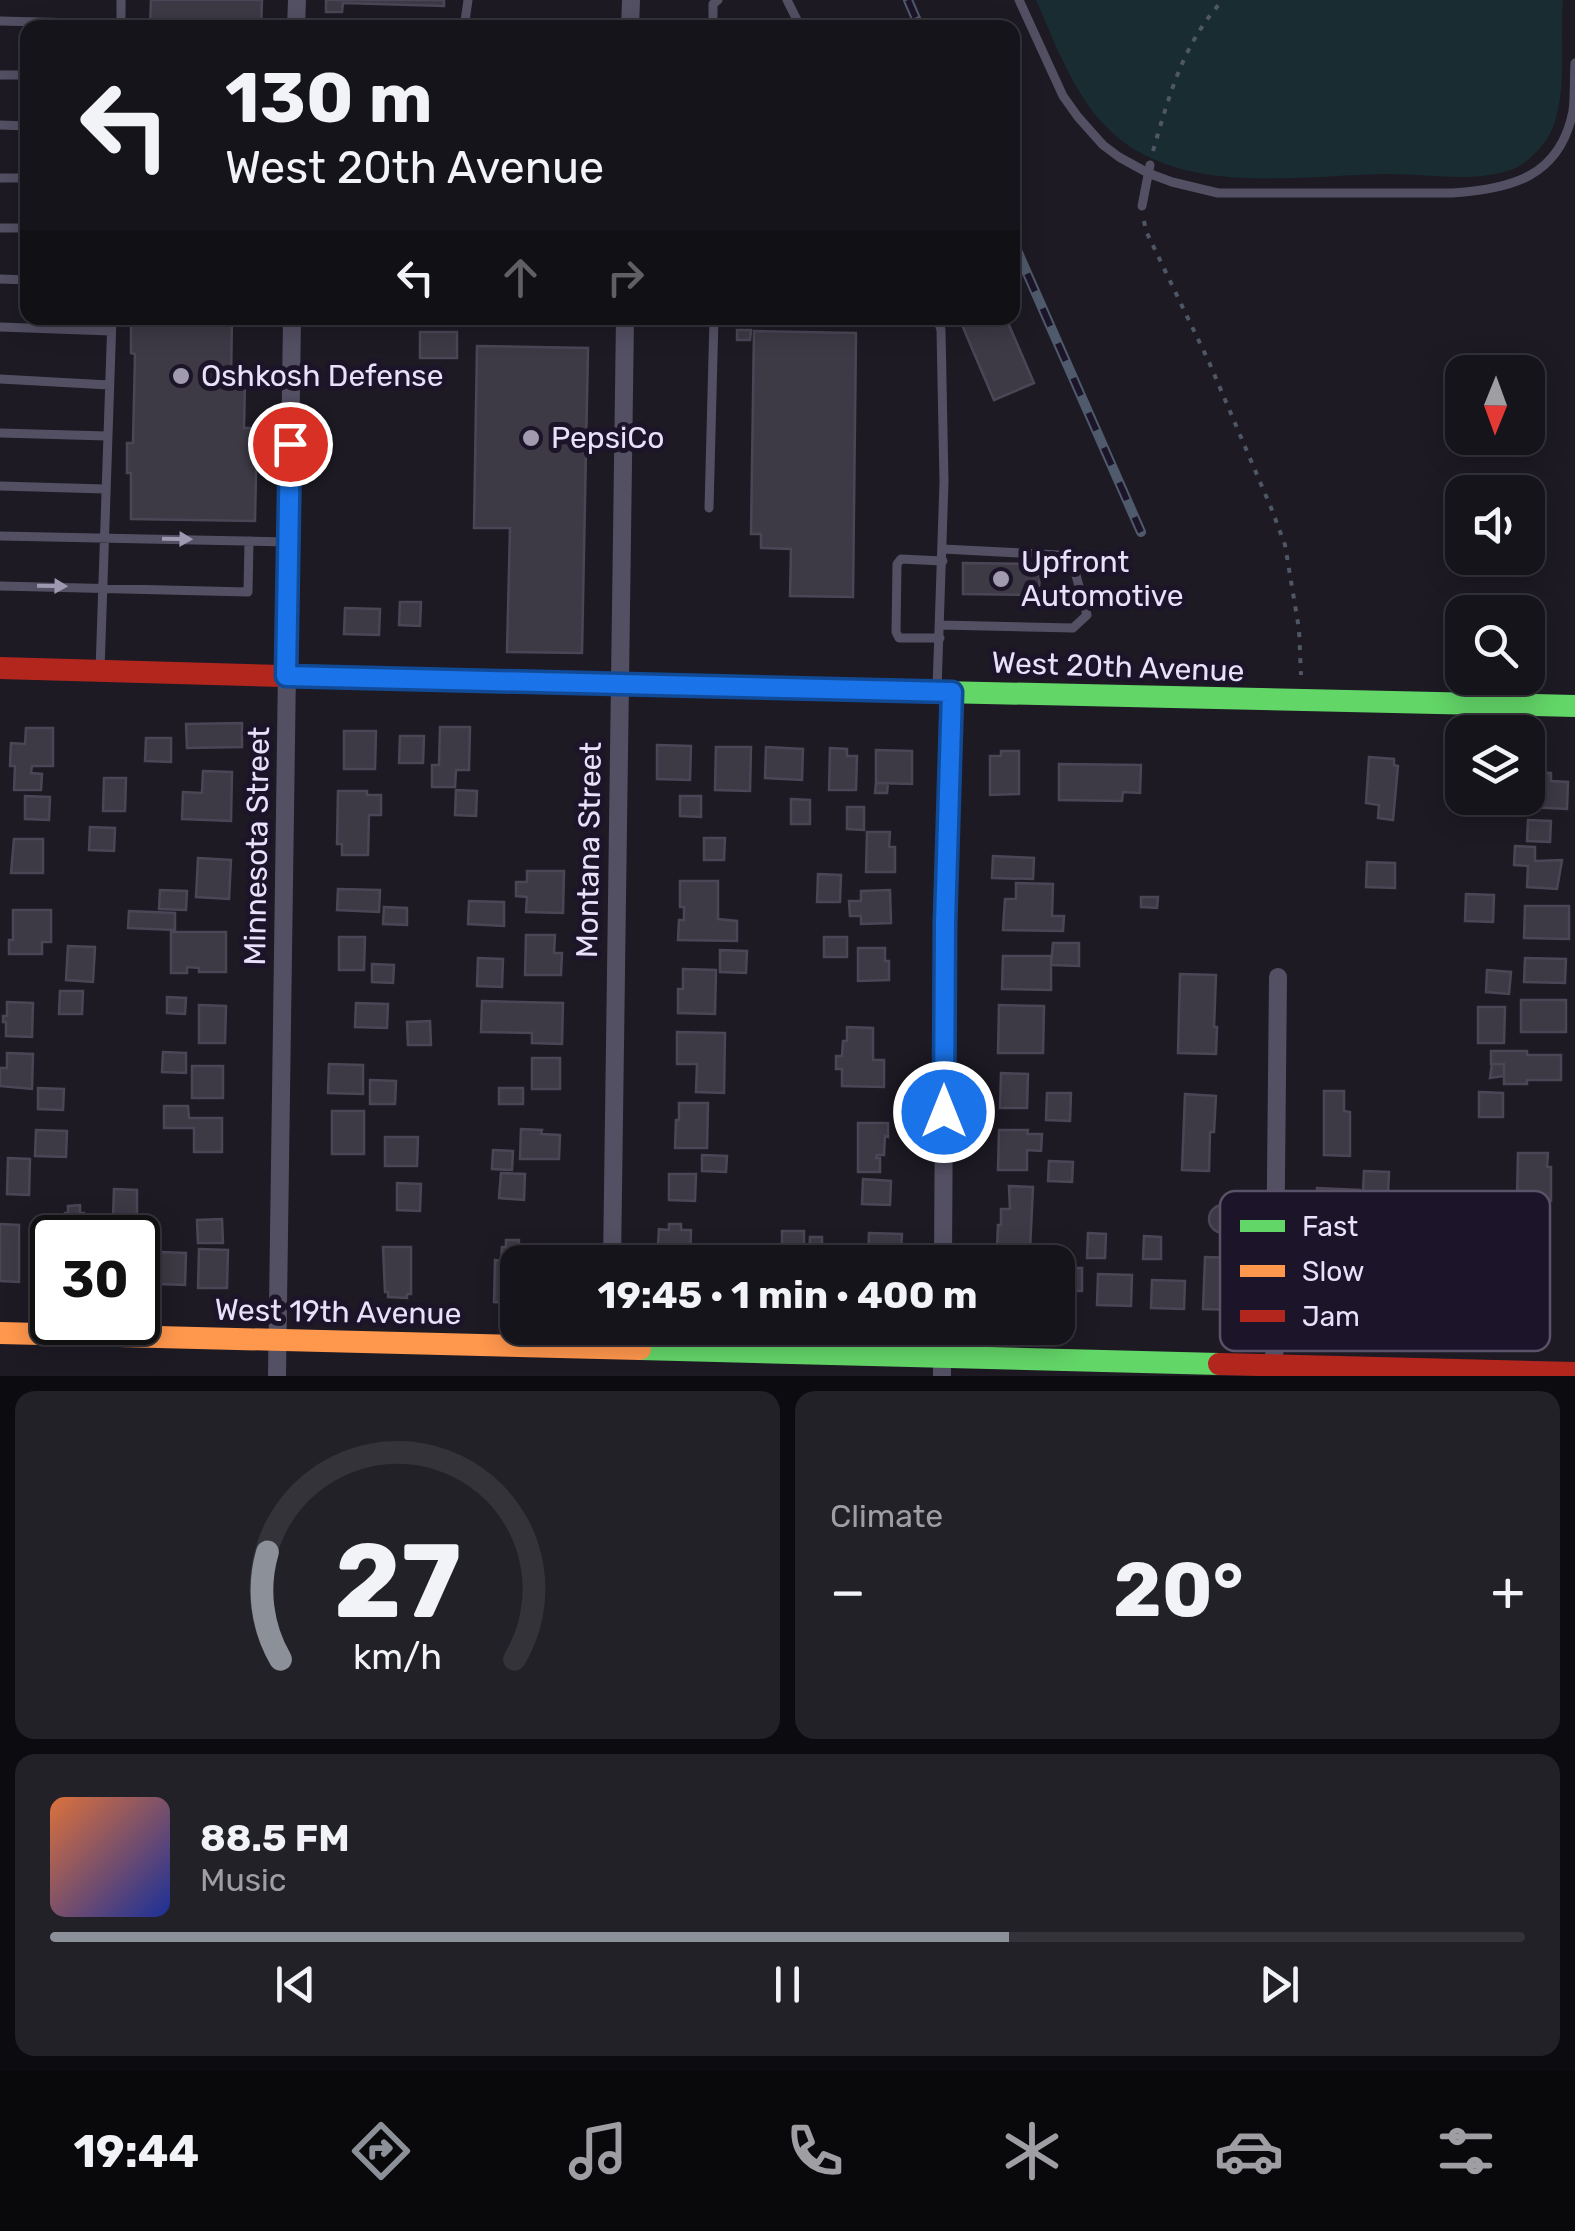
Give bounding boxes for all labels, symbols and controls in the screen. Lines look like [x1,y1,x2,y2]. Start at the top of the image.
text: 130 m [225,57,433,140]
icon: left [60,60,190,190]
text: West 20th Avenue [225,141,604,194]
icon: left [388,250,443,305]
icon: ahead [493,250,548,305]
icon: right [598,250,653,305]
north arrow [1445,355,1545,455]
map controls [1445,355,1545,815]
place label: Oshkosh Defense [201,358,443,394]
marker: Oshkosh Defense [170,365,192,387]
pin [248,402,333,487]
icon: arrive [263,417,318,472]
place label: PepsiCo [551,420,665,456]
marker: PepsiCo [520,427,542,449]
button: sound [1445,475,1545,575]
one-way arrow [161,532,193,548]
place label: Upfront Automotive [1021,544,1184,614]
marker: Upfront Automotive [990,568,1012,590]
one-way arrow [36,579,68,595]
button: search [1445,595,1545,695]
street label: West 20th Avenue [991,645,1245,689]
button: layers [1445,715,1545,815]
street label: Minnesota Street [237,726,277,966]
street label: Montana Street [569,741,609,958]
position arrow [892,1060,996,1164]
legend [1220,1191,1550,1351]
text: Fast [1302,1210,1358,1243]
speed limit sign: 30 [30,1215,160,1345]
text: Slow [1302,1255,1364,1288]
text: 19:45 · 1 min · 400 m [598,1272,977,1318]
street label: West 19th Avenue [214,1292,462,1332]
text: Jam [1302,1300,1360,1333]
text: Climate [830,1497,943,1535]
text: 27 [334,1520,461,1643]
text: 20° [1113,1546,1244,1635]
text: − [830,1559,866,1624]
text: + [1491,1559,1525,1624]
text: km/h [353,1636,442,1678]
text: 88.5 FM [200,1815,350,1861]
text: Music [200,1861,286,1899]
icon: previous [268,1957,323,2012]
icon: pause [760,1957,815,2012]
icon: next [1252,1957,1307,2012]
icon: directions [346,2116,416,2186]
icon: music [563,2116,633,2186]
icon: phone [780,2116,850,2186]
icon: climate [997,2116,1067,2186]
icon: car [1214,2116,1284,2186]
icon: filters [1431,2116,1501,2186]
text: 19:44 [74,2125,199,2178]

